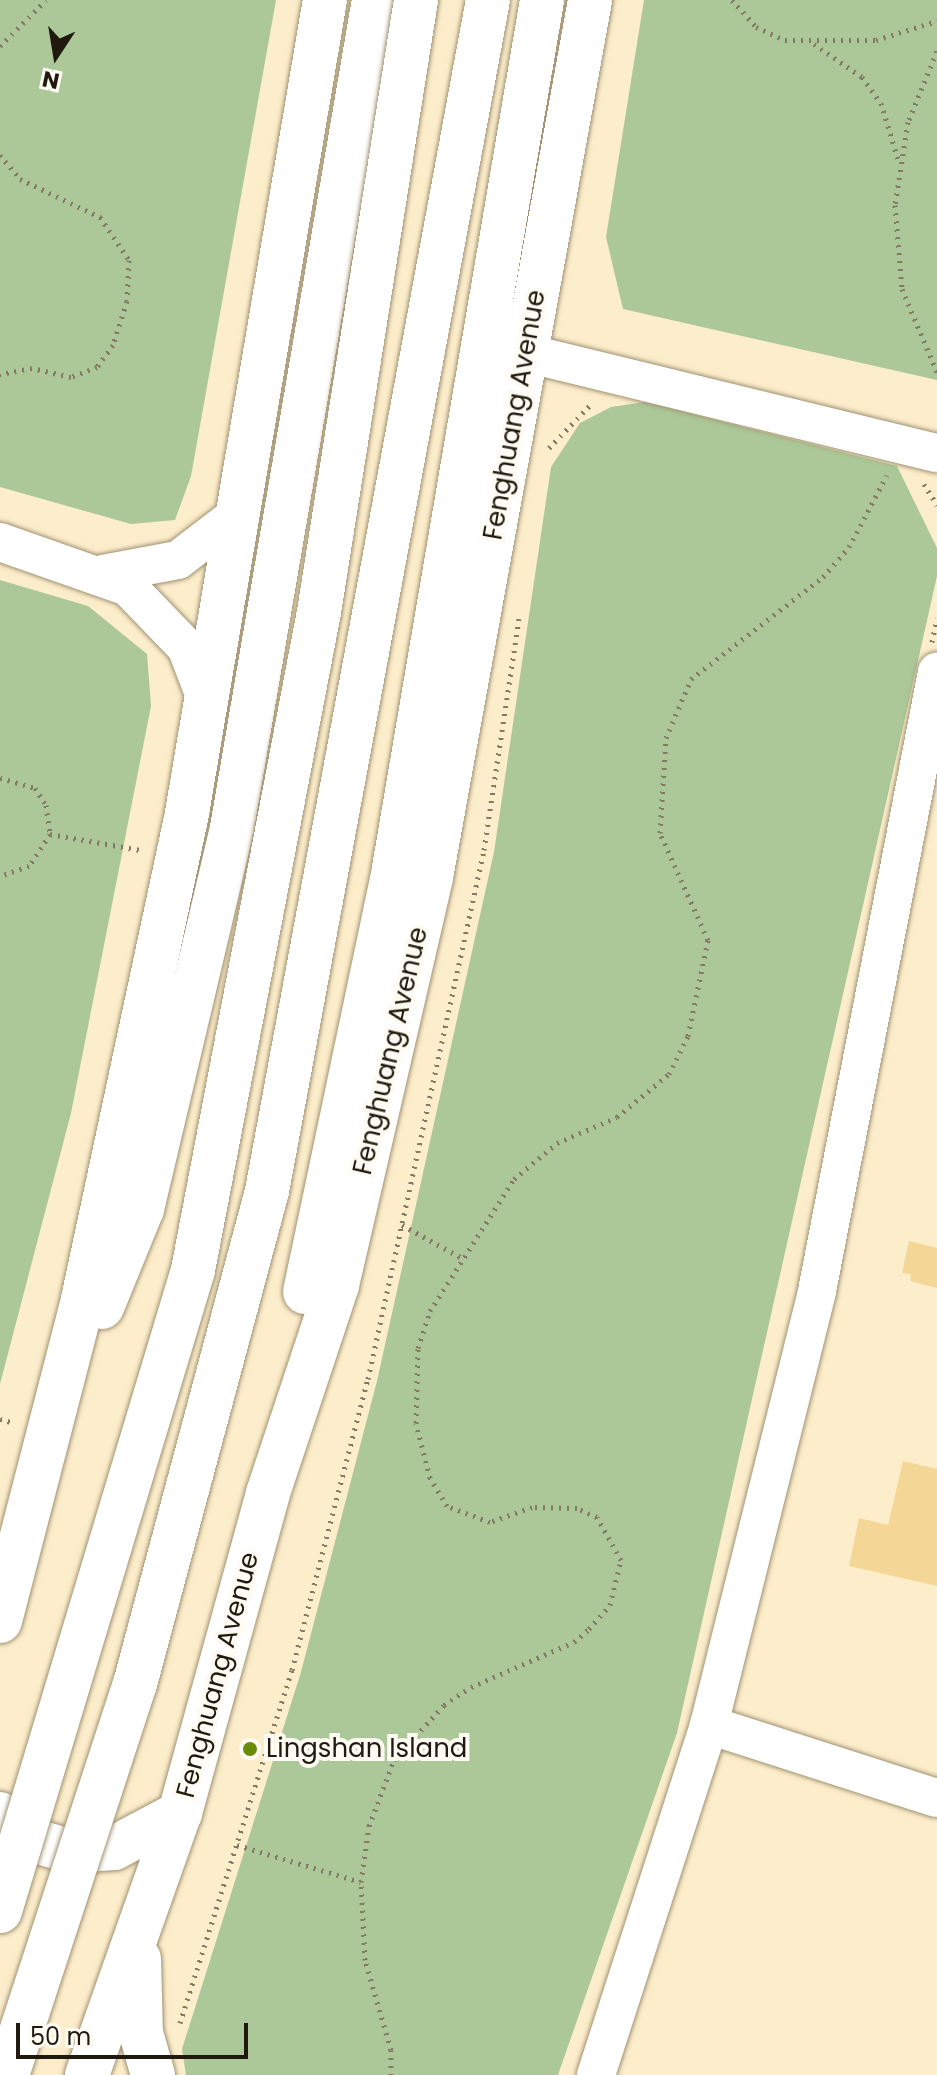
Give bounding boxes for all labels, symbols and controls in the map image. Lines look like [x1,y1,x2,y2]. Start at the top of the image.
north arrow [16,16,96,96]
text: N [40,63,62,97]
street label: Fenghuang Avenue [478,288,552,542]
street label: Fenghuang Avenue [347,924,435,1178]
street label: Fenghuang Avenue [170,1549,266,1801]
place label: Lingshan Island [266,1733,467,1765]
marker: Lingshan Island [241,1740,259,1758]
scale bar [20,2007,252,2057]
text: 50 m [30,2020,91,2053]

